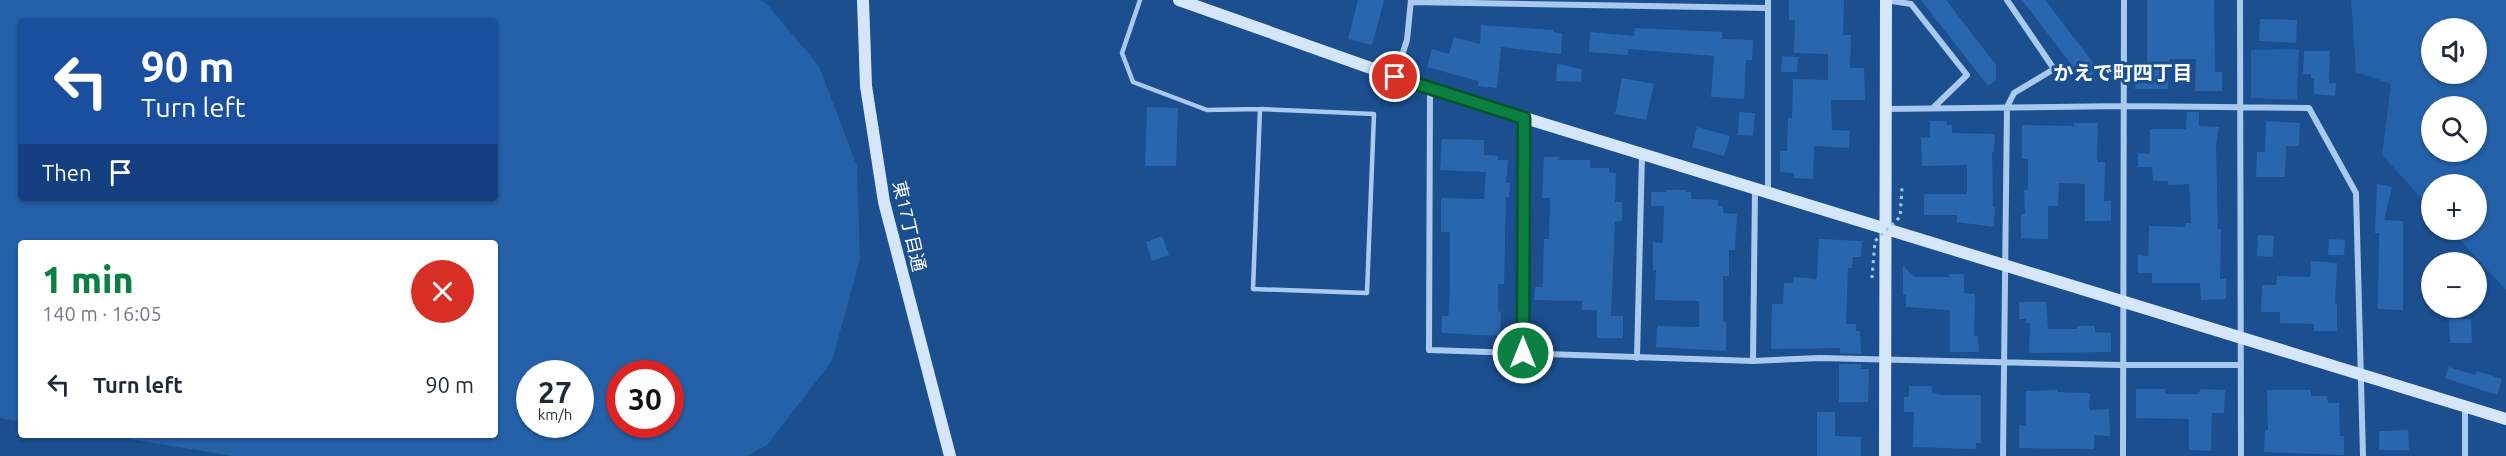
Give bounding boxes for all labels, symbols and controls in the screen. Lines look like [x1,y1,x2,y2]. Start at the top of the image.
map controls [2421,18,2487,318]
button: sound [2421,18,2487,84]
icon: left [42,42,120,120]
text: 90 m [141,43,235,90]
pin [1369,51,1420,102]
icon: arrive [1378,60,1411,93]
district label: かえで町四丁目 [2053,61,2193,84]
text: Turn left [141,92,245,122]
button: search [2421,96,2487,162]
icon: arrive [104,156,137,189]
text: Then [42,160,92,185]
button: + [2421,174,2487,240]
street label: 東17丁目通 [890,179,930,273]
button: − [2421,252,2487,318]
text: 1 min [42,259,134,300]
button: close [411,260,474,323]
text: 140 m · 16:05 [42,302,162,325]
position arrow [1491,321,1555,385]
speed limit sign: 30 [606,360,684,438]
icon: left [42,368,75,401]
text: Turn left [93,372,183,397]
text: 90 m [425,372,474,397]
text: 27 [538,375,572,409]
text: km/h [538,406,572,423]

